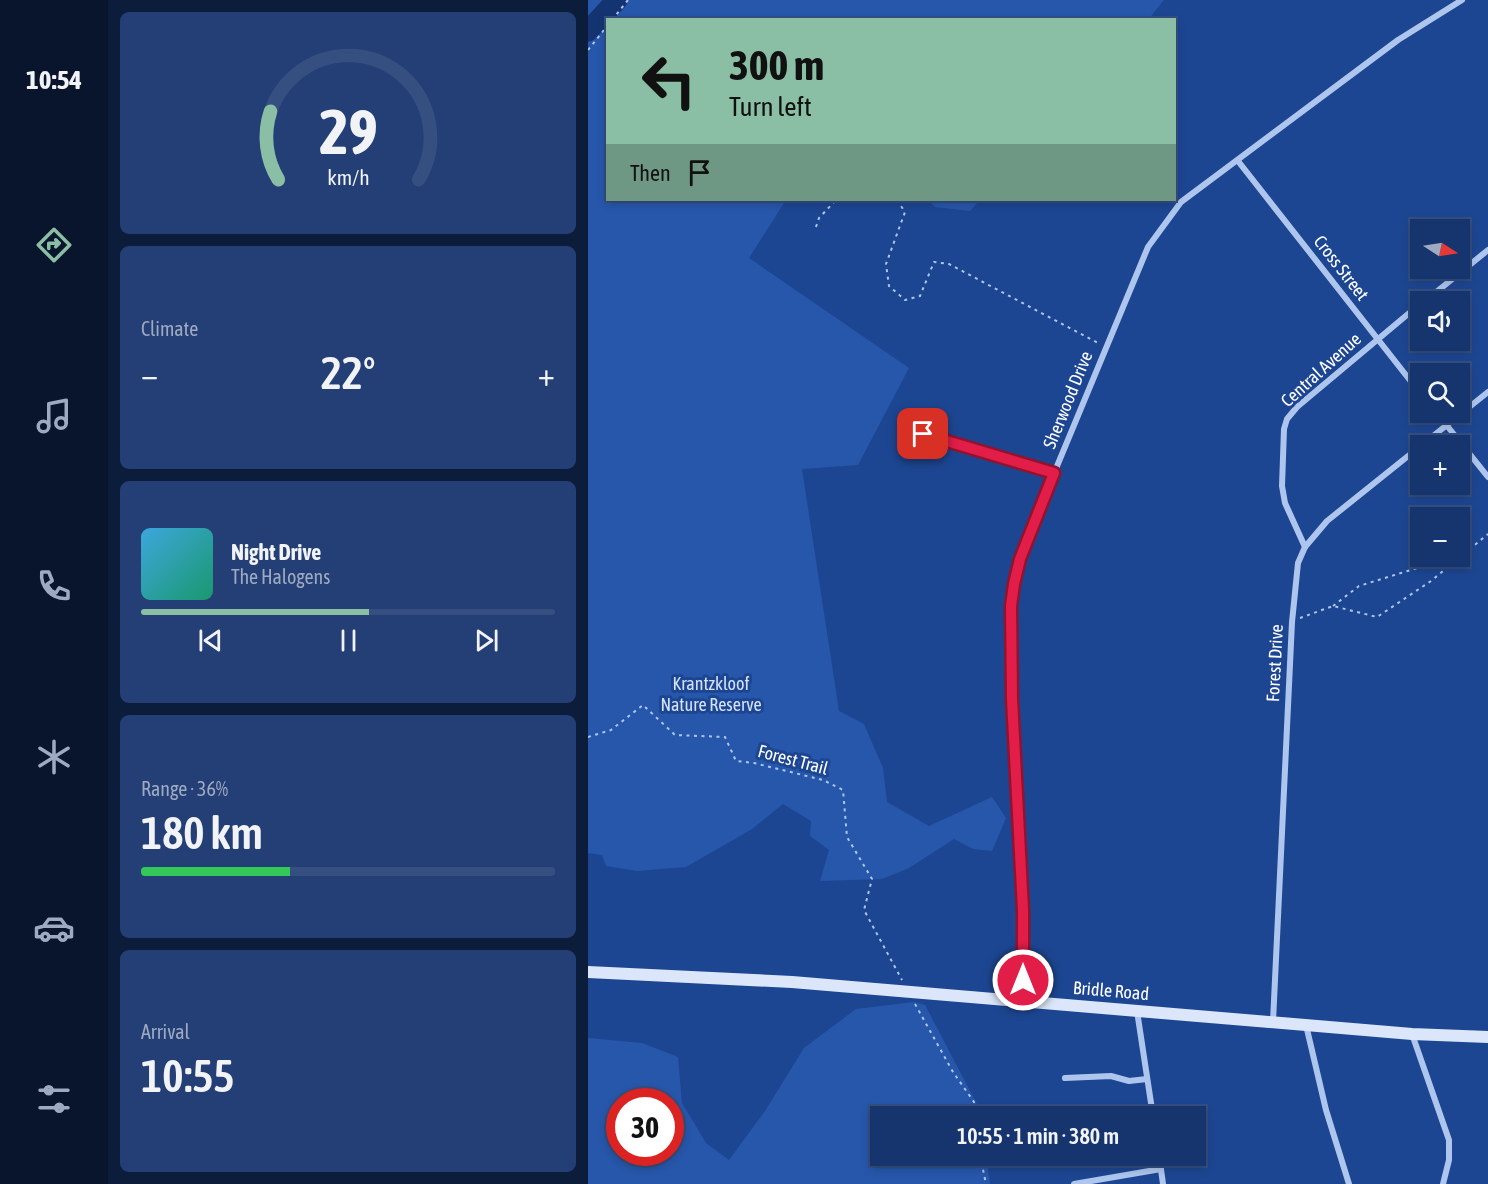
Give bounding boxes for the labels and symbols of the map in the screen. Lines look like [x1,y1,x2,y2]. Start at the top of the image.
north arrow [1410,219,1470,279]
street label: Cross Street [1310,231,1373,304]
street label: Central Avenue [1276,328,1365,411]
street label: Sherwood Drive [1038,348,1097,452]
pin [897,408,948,459]
street label: Forest Drive [1262,624,1287,702]
park label: Krantzkloof Nature Reserve [660,673,762,715]
street label: Forest Trail [756,740,831,779]
position arrow [991,948,1055,1012]
street label: Bridle Road [1072,977,1150,1004]
speed limit sign: 30 [606,1088,684,1166]

